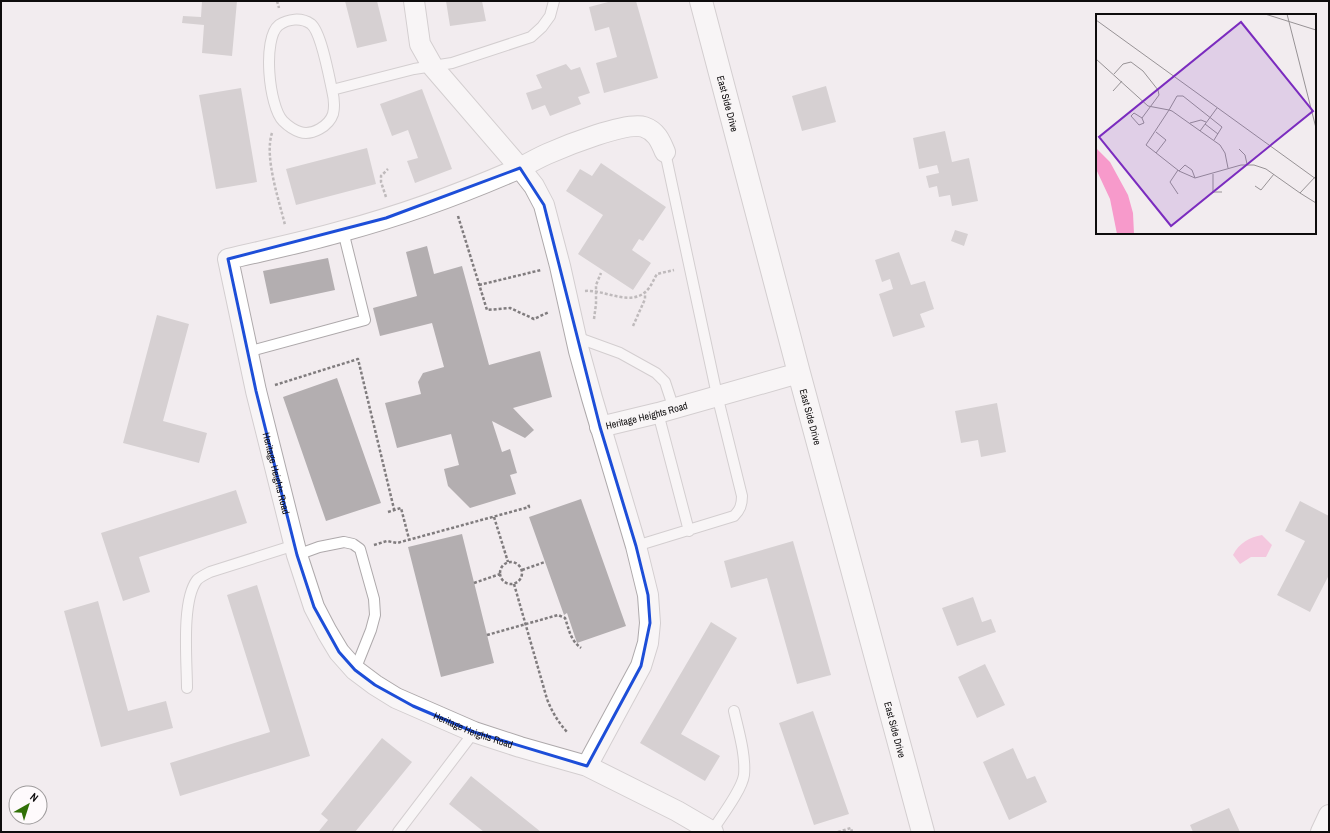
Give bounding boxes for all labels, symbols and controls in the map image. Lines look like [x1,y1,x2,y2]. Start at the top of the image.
inset map [1096,14,1316,234]
street label: East Side Drive [714,74,742,133]
street label: East Side Drive [797,387,825,447]
street label: Heritage Heights Road [604,398,689,432]
street label: Heritage Heights Road [260,431,293,515]
street label: East Side Drive [882,700,909,759]
street label: Heritage Heights Road [432,709,515,751]
north arrow [8,785,48,825]
text: N [27,790,41,805]

